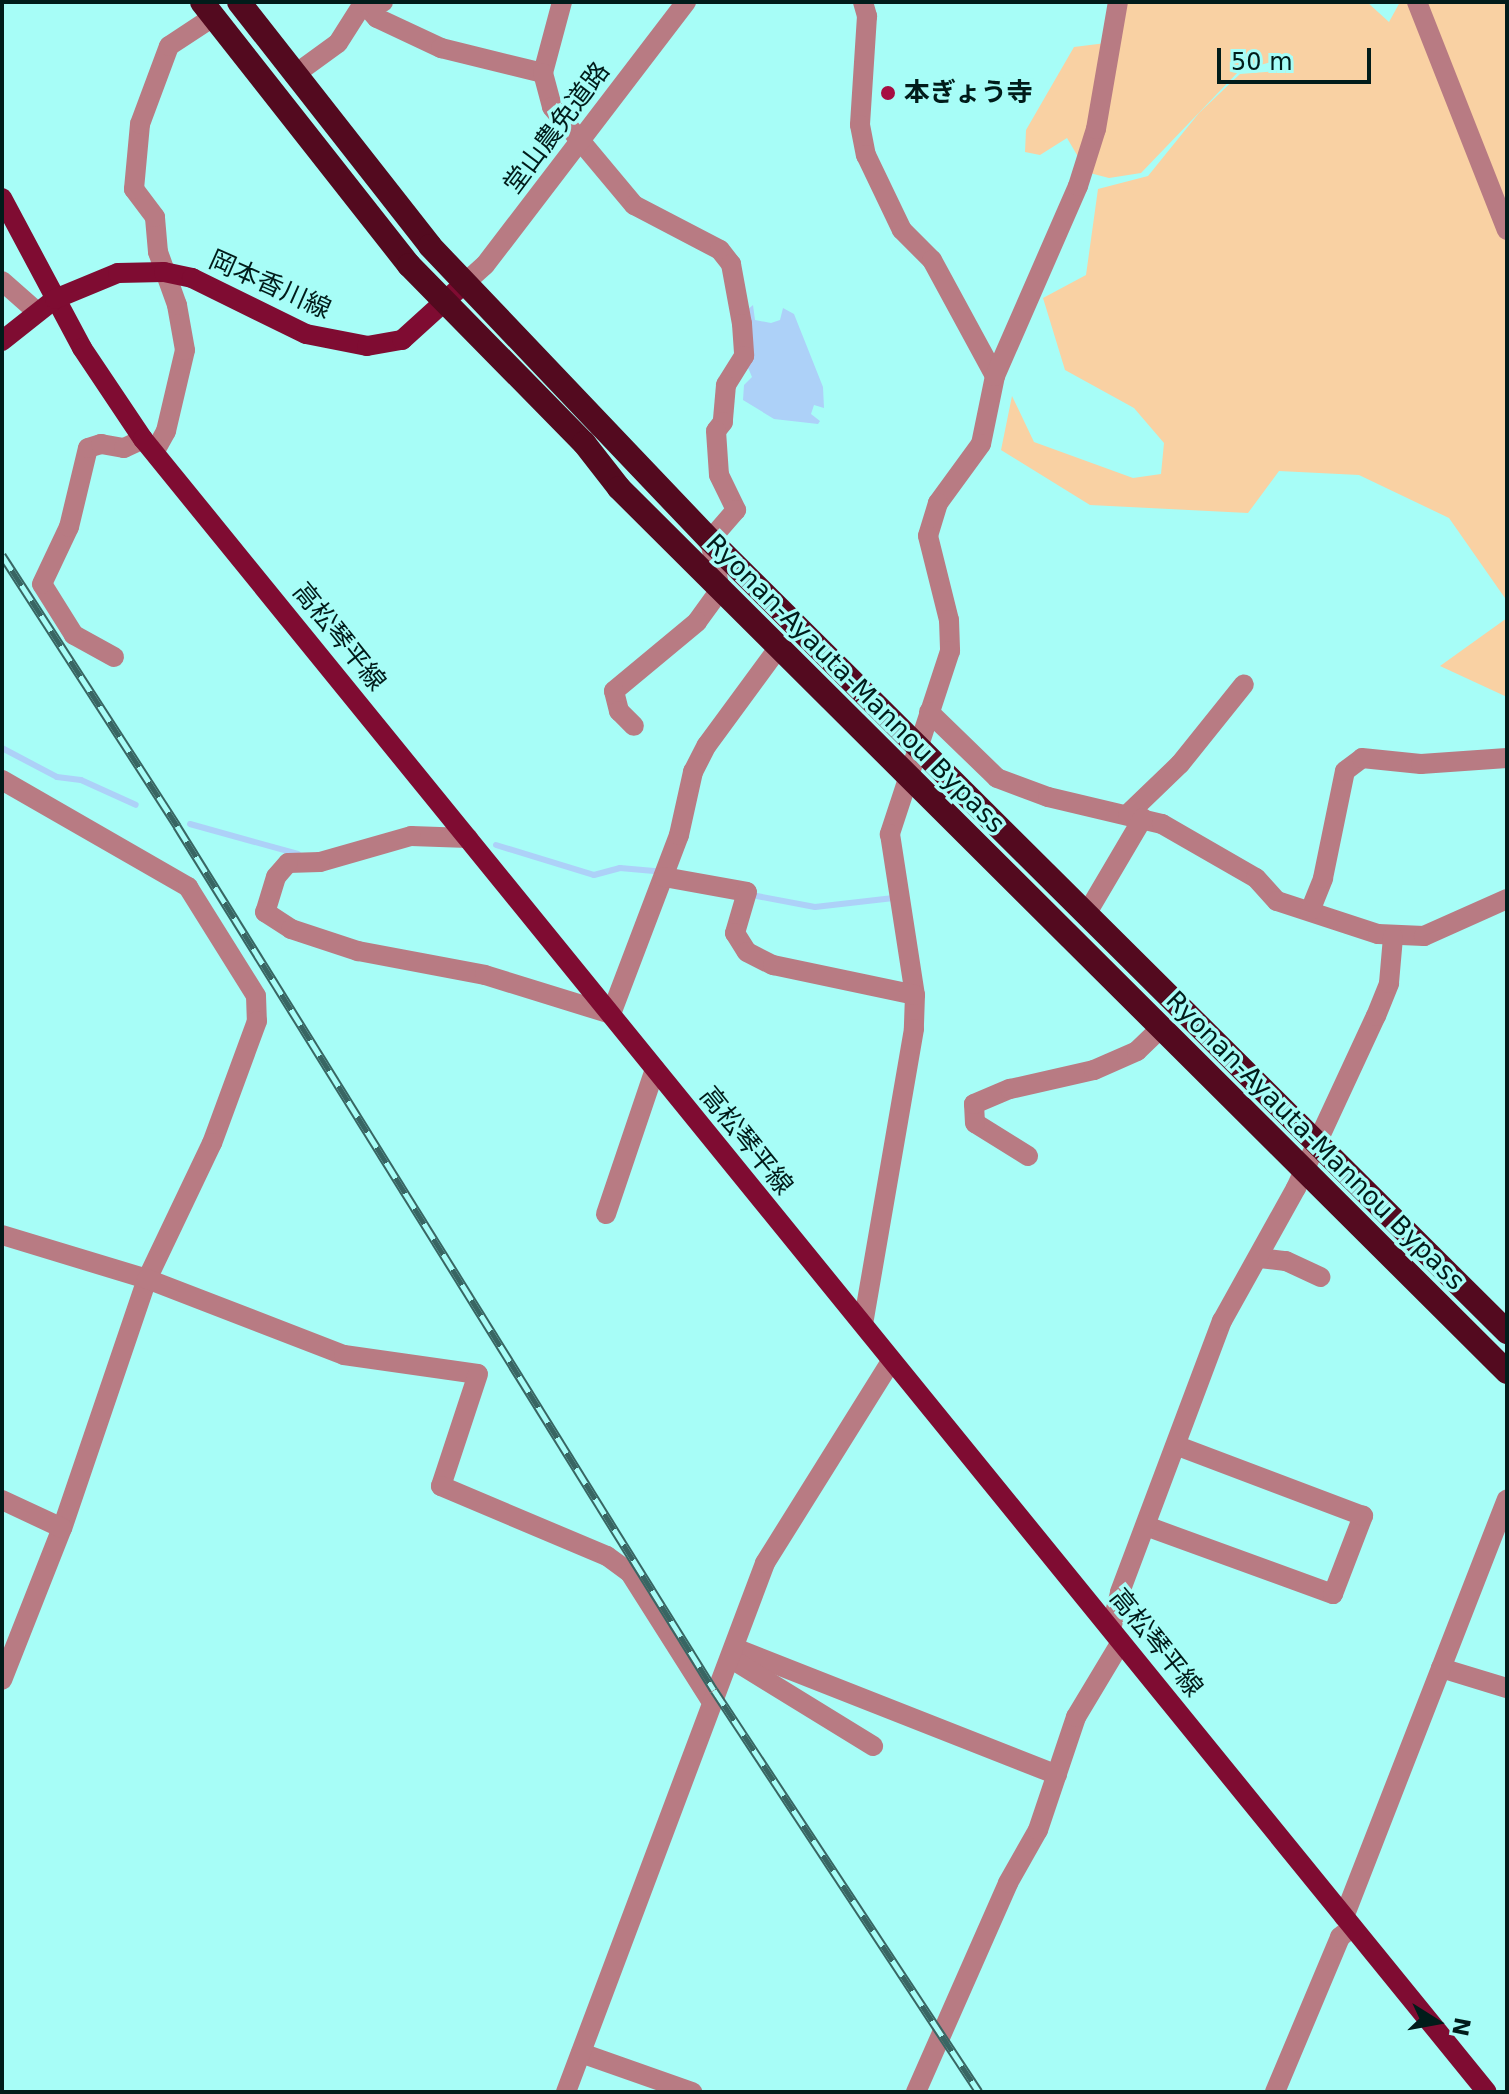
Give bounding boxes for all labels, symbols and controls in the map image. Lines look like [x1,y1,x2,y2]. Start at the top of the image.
scale bar [1221,32,1375,82]
text: 50 m [1231,48,1293,76]
street label: 堂山農免道路 [498,56,616,200]
place label: 本ぎょう寺 [904,77,1034,109]
marker: 本ぎょう寺 [879,84,897,102]
street label: 岡本香川線 [204,244,336,326]
street label: Ryonan-Ayauta-Mannou Bypass [699,528,1011,840]
street label: 高松琴平線 [286,577,392,697]
street label: Ryonan-Ayauta-Mannou Bypass [1159,985,1471,1297]
street label: 高松琴平線 [693,1081,799,1201]
street label: 高松琴平線 [1103,1583,1209,1703]
north arrow [1397,1982,1477,2062]
text: N [1447,2015,1475,2038]

